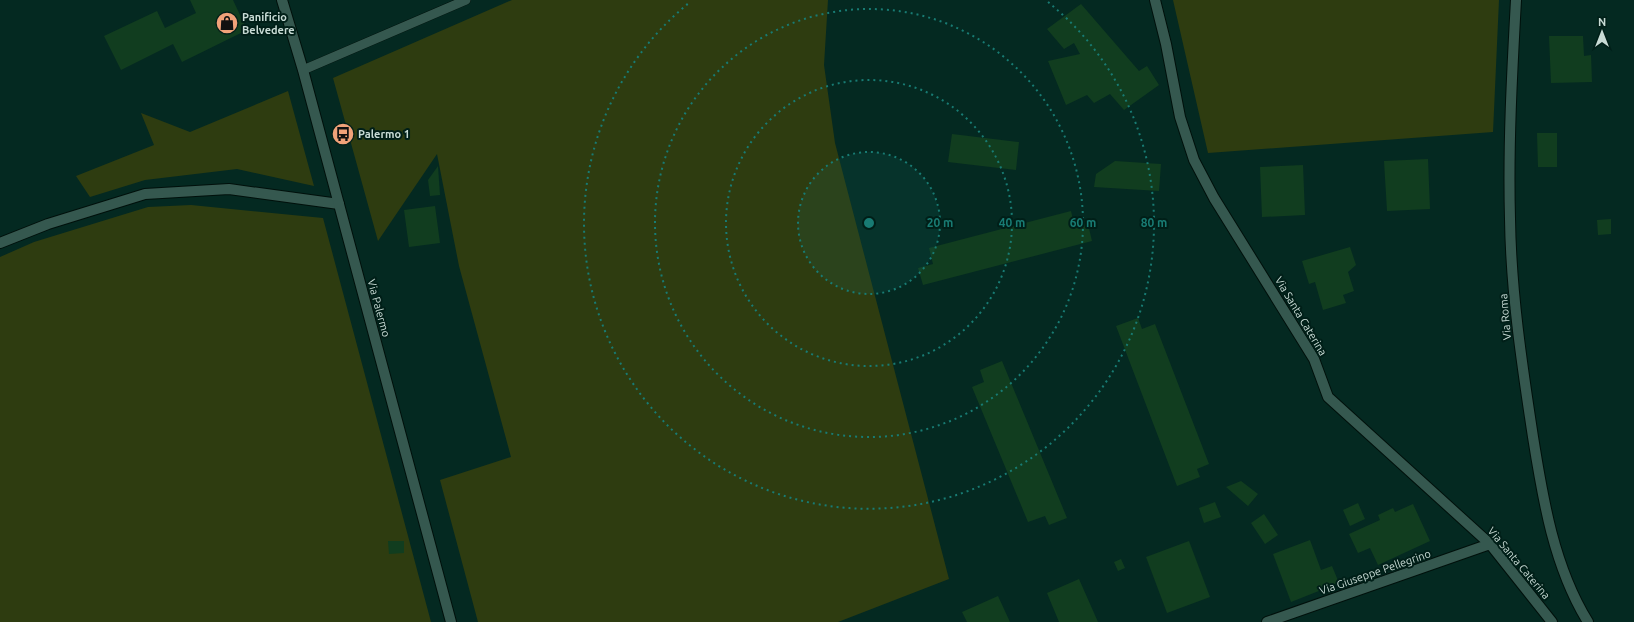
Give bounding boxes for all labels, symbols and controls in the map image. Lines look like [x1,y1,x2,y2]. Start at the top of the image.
shop icon: Panificio Belvedere [214,10,240,36]
place label: Panificio Belvedere [242,11,295,36]
north arrow [1582,12,1622,52]
text: N [1598,16,1606,28]
bus stop icon: Palermo 1 [330,121,356,147]
place label: Palermo 1 [358,128,410,140]
centre of rings [862,216,876,230]
text: 20 m [927,216,953,229]
text: 40 m [999,216,1025,229]
text: 60 m [1070,216,1096,229]
text: 80 m [1141,216,1167,229]
street label: Via Santa Caterina [1273,274,1329,358]
street label: Via Palermo [366,278,392,338]
street label: Via Roma [1497,293,1513,341]
street label: Via Santa Caterina [1485,525,1553,601]
street label: Via Giuseppe Pellegrino [1318,547,1432,597]

